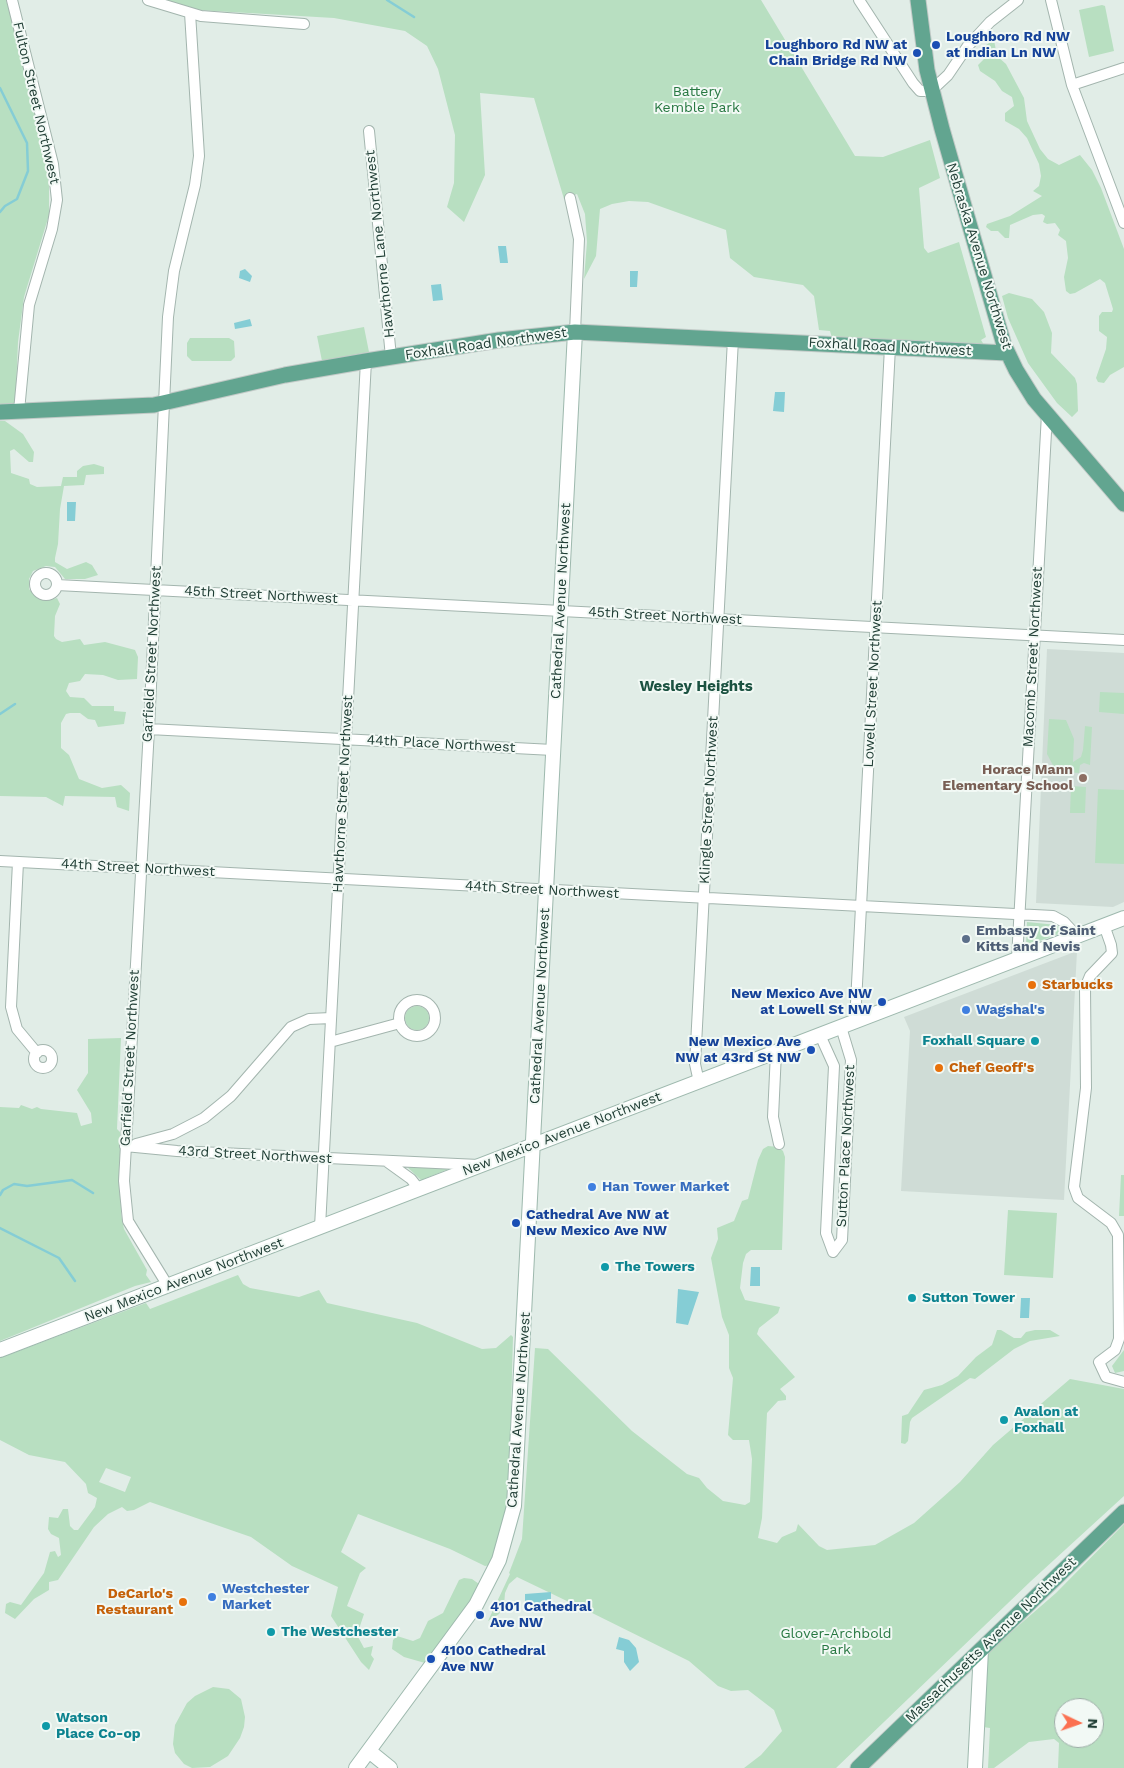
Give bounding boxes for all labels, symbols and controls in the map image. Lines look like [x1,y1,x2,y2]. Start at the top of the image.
street label: Fulton Street Northwest [9,20,63,186]
place label: Loughboro Rd NW at Indian Ln NW [946,29,1070,62]
place label: Loughboro Rd NW at Chain Bridge Rd NW [765,37,907,70]
marker: Loughboro Rd NW at Indian Ln NW [930,39,942,51]
marker: Loughboro Rd NW at Chain Bridge Rd NW [911,47,923,59]
park label: Battery Kemble Park [654,84,740,116]
street label: Hawthorne Lane Northwest [362,149,398,339]
street label: Nebraska Avenue Northwest [943,161,1015,351]
street label: Foxhall Road Northwest [404,324,568,364]
street label: Foxhall Road Northwest [808,334,972,360]
street label: Cathedral Avenue Northwest [547,502,575,700]
street label: Garfield Street Northwest [139,565,165,743]
street label: Macomb Street Northwest [1020,566,1046,748]
street label: 45th Street Northwest [184,583,338,607]
street label: Lowell Street Northwest [860,600,886,768]
street label: 45th Street Northwest [588,604,742,628]
district label: Wesley Heights [639,678,753,696]
street label: Hawthorne Street Northwest [329,695,357,893]
street label: Klingle Street Northwest [696,715,722,885]
street label: 44th Place Northwest [366,732,516,756]
place label: Horace Mann Elementary School [942,762,1073,794]
marker: Horace Mann Elementary School [1077,772,1089,784]
street label: 44th Street Northwest [60,856,216,880]
street label: 44th Street Northwest [464,878,620,902]
street label: Cathedral Avenue Northwest [526,907,554,1105]
place label: Embassy of Saint Kitts and Nevis [976,923,1096,956]
marker: Embassy of Saint Kitts and Nevis [960,933,972,945]
street label: Garfield Street Northwest [117,969,143,1147]
place label: Starbucks [1042,977,1113,993]
marker: Starbucks [1026,979,1038,991]
place label: New Mexico Ave NW at Lowell St NW [731,986,872,1019]
marker: New Mexico Ave NW at Lowell St NW [876,996,888,1008]
place label: Wagshal's [976,1002,1045,1018]
marker: Wagshal's [960,1004,972,1016]
place label: Foxhall Square [922,1033,1025,1049]
place label: New Mexico Ave NW at 43rd St NW [675,1034,801,1066]
marker: Foxhall Square [1029,1035,1041,1047]
marker: New Mexico Ave NW at 43rd St NW [805,1044,817,1056]
place label: Chef Geoff's [949,1060,1034,1076]
marker: Chef Geoff's [933,1062,945,1074]
street label: Sutton Place Northwest [833,1064,859,1228]
street label: New Mexico Avenue Northwest [460,1088,664,1180]
street label: 43rd Street Northwest [178,1143,332,1167]
place label: Han Tower Market [602,1179,729,1195]
marker: Han Tower Market [586,1181,598,1193]
place label: Cathedral Ave NW at New Mexico Ave NW [526,1207,669,1240]
marker: Cathedral Ave NW at New Mexico Ave NW [510,1217,522,1229]
street label: New Mexico Avenue Northwest [82,1234,286,1326]
place label: The Towers [615,1259,695,1275]
marker: The Towers [599,1261,611,1273]
place label: Sutton Tower [922,1290,1015,1306]
marker: Sutton Tower [906,1292,918,1304]
street label: Cathedral Avenue Northwest [504,1311,534,1509]
place label: Avalon at Foxhall [1014,1404,1078,1436]
marker: Avalon at Foxhall [998,1414,1010,1426]
street label: Massachusetts Avenue Northwest [902,1554,1080,1726]
place label: Westchester Market [222,1581,309,1614]
place label: DeCarlo's Restaurant [96,1586,173,1618]
marker: Westchester Market [206,1591,218,1603]
marker: DeCarlo's Restaurant [177,1596,189,1608]
place label: 4101 Cathedral Ave NW [490,1599,592,1631]
marker: 4101 Cathedral Ave NW [474,1609,486,1621]
place label: The Westchester [281,1624,398,1640]
marker: The Westchester [265,1626,277,1638]
park label: Glover-Archbold Park [780,1626,892,1658]
place label: 4100 Cathedral Ave NW [441,1643,546,1675]
marker: 4100 Cathedral Ave NW [425,1653,437,1665]
north arrow [1054,1698,1104,1748]
place label: Watson Place Co-op [56,1710,141,1742]
text: N [1085,1718,1101,1729]
marker: Watson Place Co-op [40,1720,52,1732]

